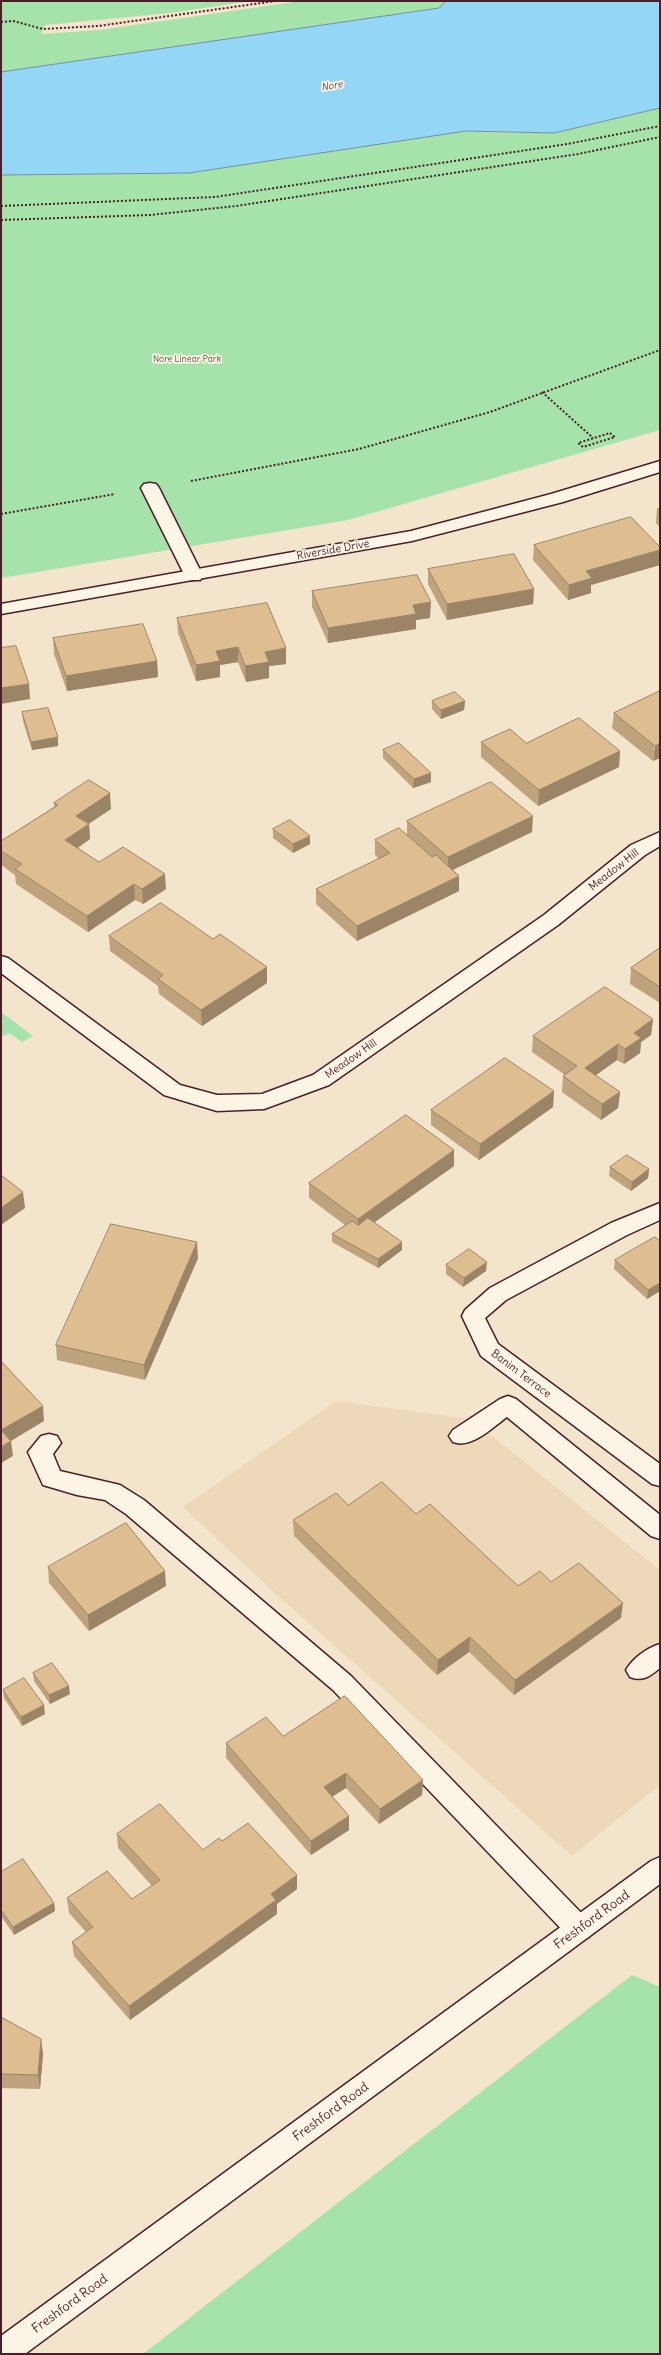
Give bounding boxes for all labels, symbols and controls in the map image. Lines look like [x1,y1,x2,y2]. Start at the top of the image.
water label: Nore [320,78,344,94]
park label: Nore Linear Park [153,354,221,364]
street label: Riverside Drive [296,537,370,563]
street label: Meadow Hill [586,846,642,894]
street label: Meadow Hill [323,1036,379,1082]
street label: Banim Terrace [488,1347,554,1401]
street label: Freshford Road [551,1887,633,1953]
street label: Freshford Road [290,2079,372,2145]
street label: Freshford Road [29,2271,111,2337]

